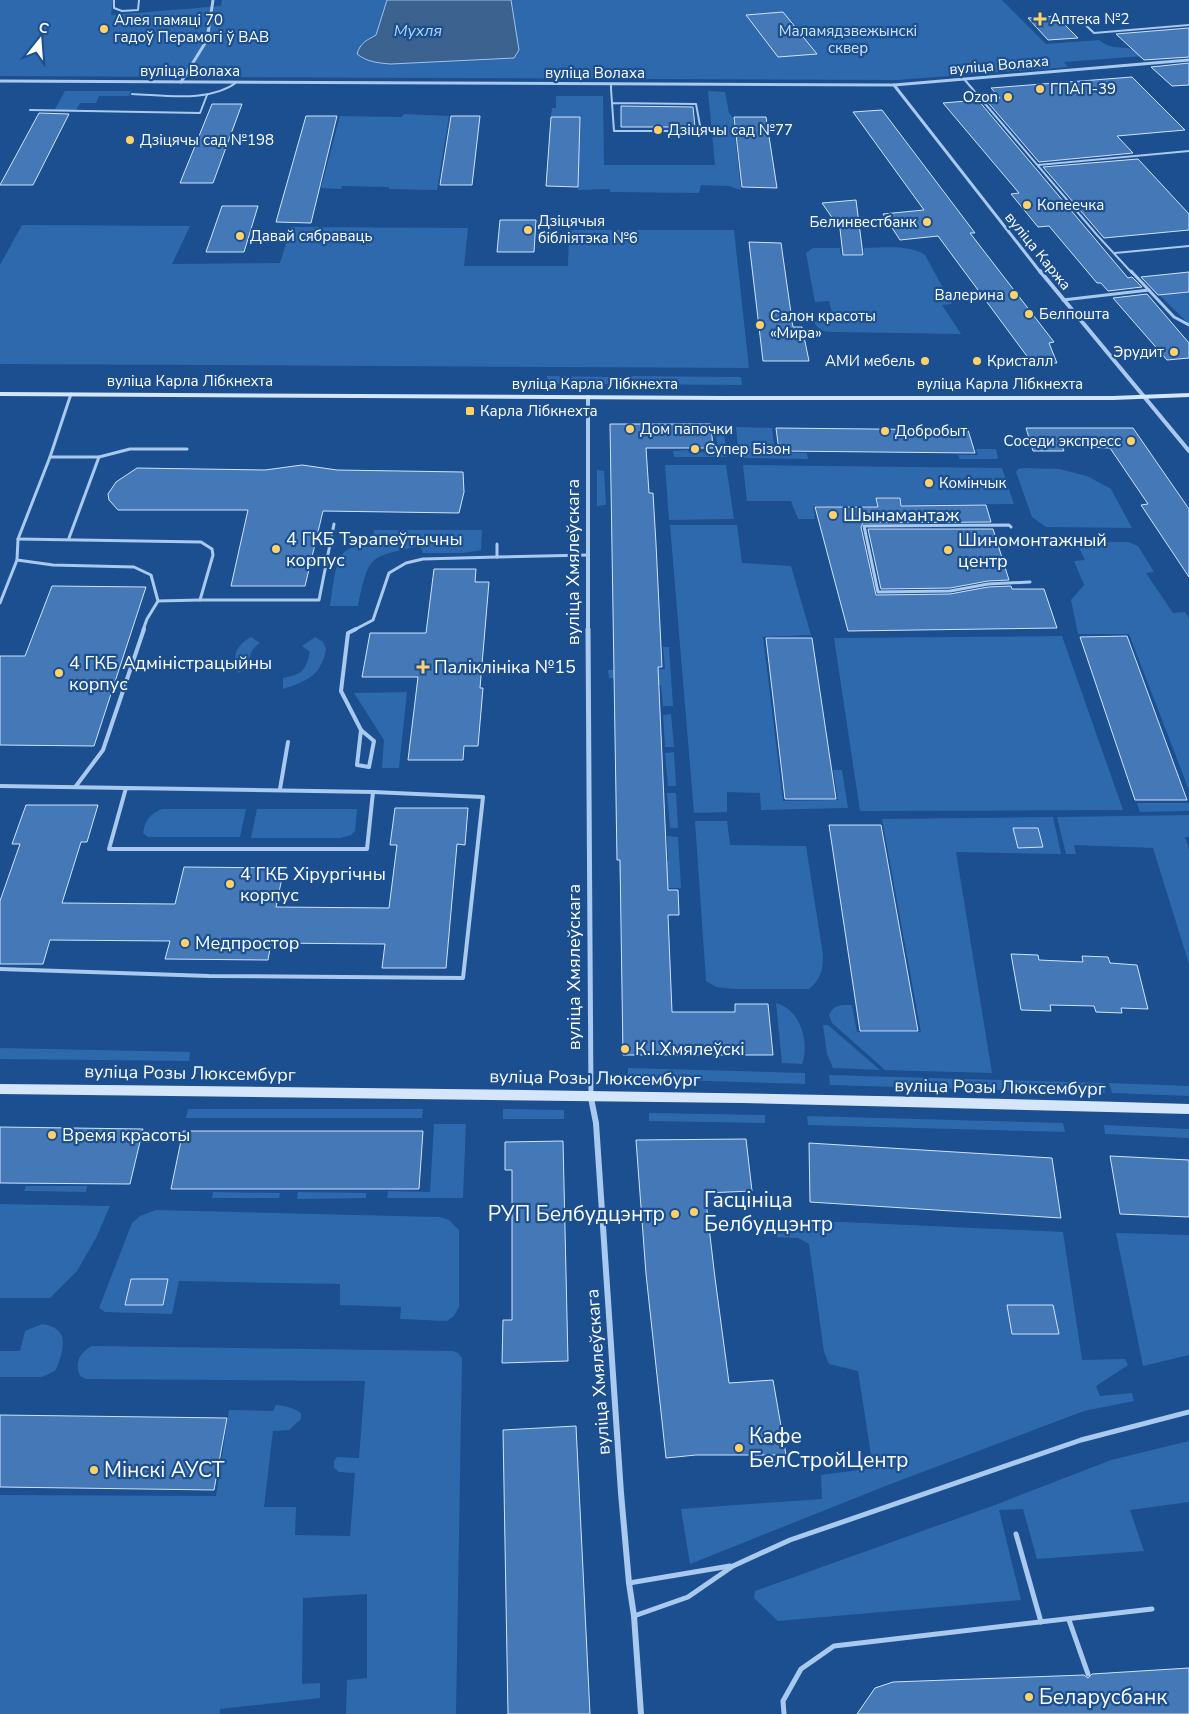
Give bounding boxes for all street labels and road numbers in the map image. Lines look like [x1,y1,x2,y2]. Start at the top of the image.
street label: вуліца Волаха [948,51,1050,79]
street label: вуліца Волаха [140,61,240,81]
street label: вуліца Волаха [545,63,645,83]
street label: вуліца Каржа [1000,208,1076,294]
street label: вуліца Карла Лібкнехта [107,371,273,391]
street label: вуліца Карла Лібкнехта [512,374,678,394]
street label: вуліца Карла Лібкнехта [917,374,1083,394]
street label: вуліца Хмялеўскага [561,479,585,645]
street label: вуліца Хмялеўскага [562,884,586,1050]
street label: вуліца Розы Люксембург [84,1059,296,1087]
street label: вуліца Розы Люксембург [489,1064,701,1092]
street label: вуліца Розы Люксембург [894,1073,1106,1101]
street label: вуліца Хмялеўскага [580,1288,616,1456]

